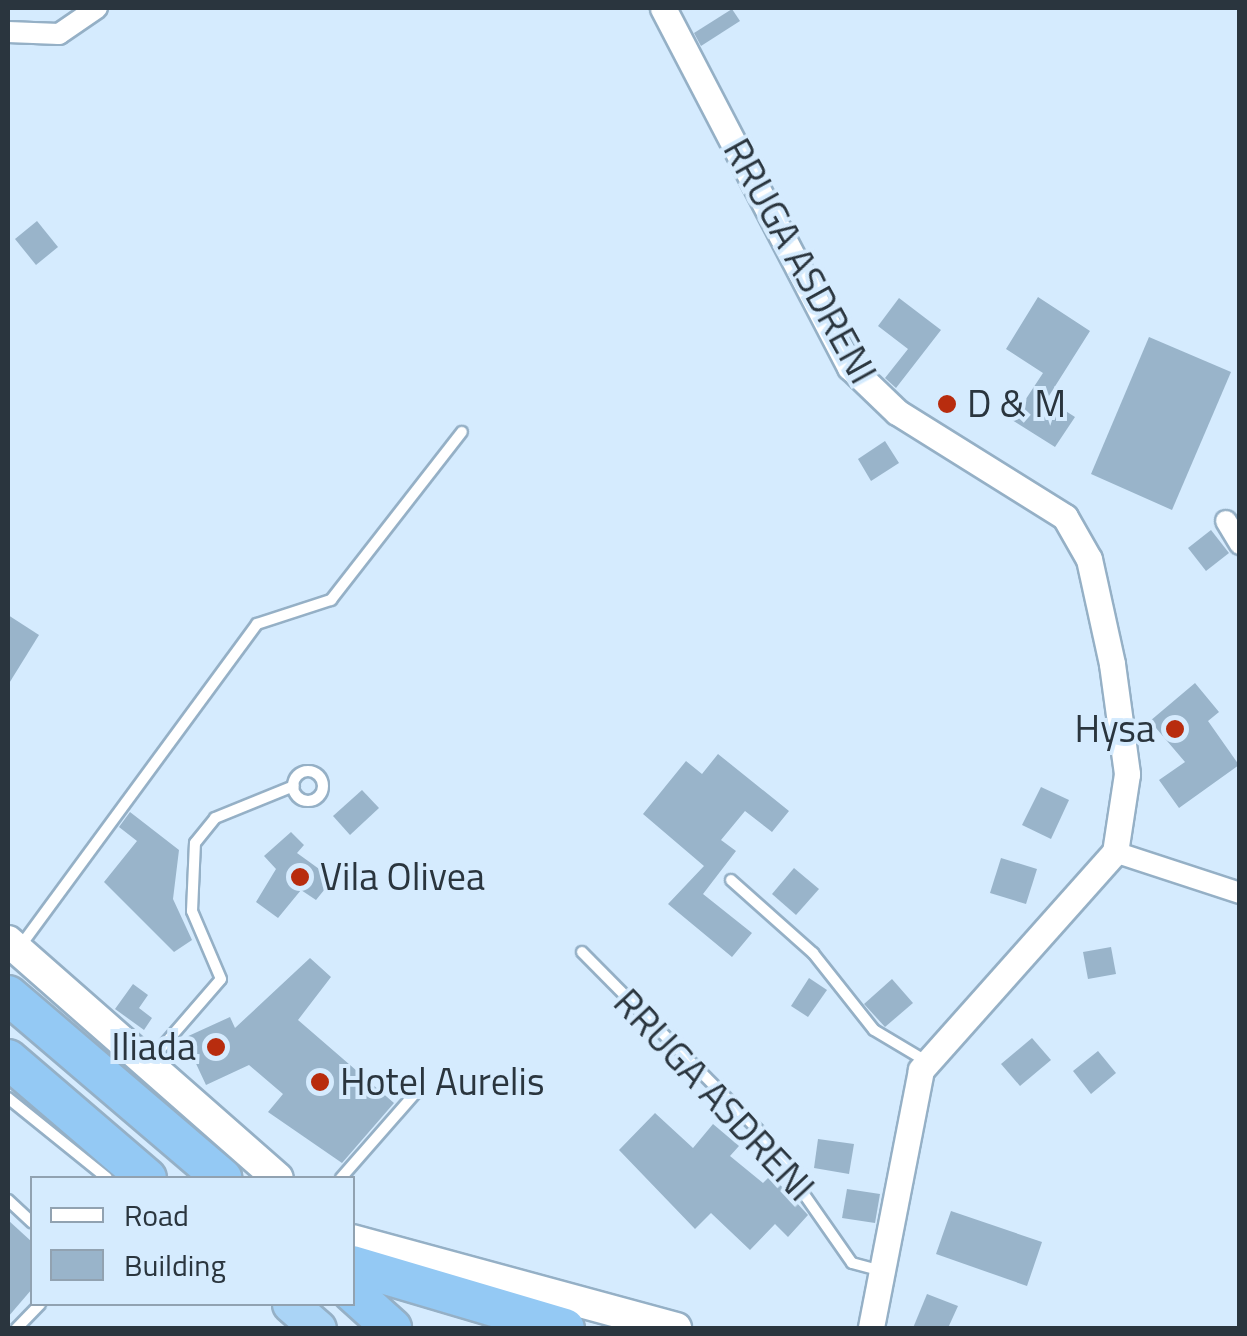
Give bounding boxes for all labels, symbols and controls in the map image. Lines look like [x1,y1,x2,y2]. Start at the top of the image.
street label: RRUGA ASDRENI [714,131,886,391]
place label: D & M [967,381,1066,427]
marker: D & M [936,393,958,415]
place label: Hysa [1075,706,1155,752]
marker: Hysa [1164,718,1186,740]
place label: Vila Olivea [320,854,485,900]
marker: Vila Olivea [289,866,311,888]
street label: RRUGA ASDRENI [604,980,824,1210]
place label: Iliada [111,1024,196,1070]
marker: Iliada [205,1036,227,1058]
place label: Hotel Aurelis [340,1059,545,1105]
marker: Hotel Aurelis [309,1071,331,1093]
legend [30,1176,355,1306]
text: Road [124,1192,189,1238]
text: Building [124,1242,226,1288]

